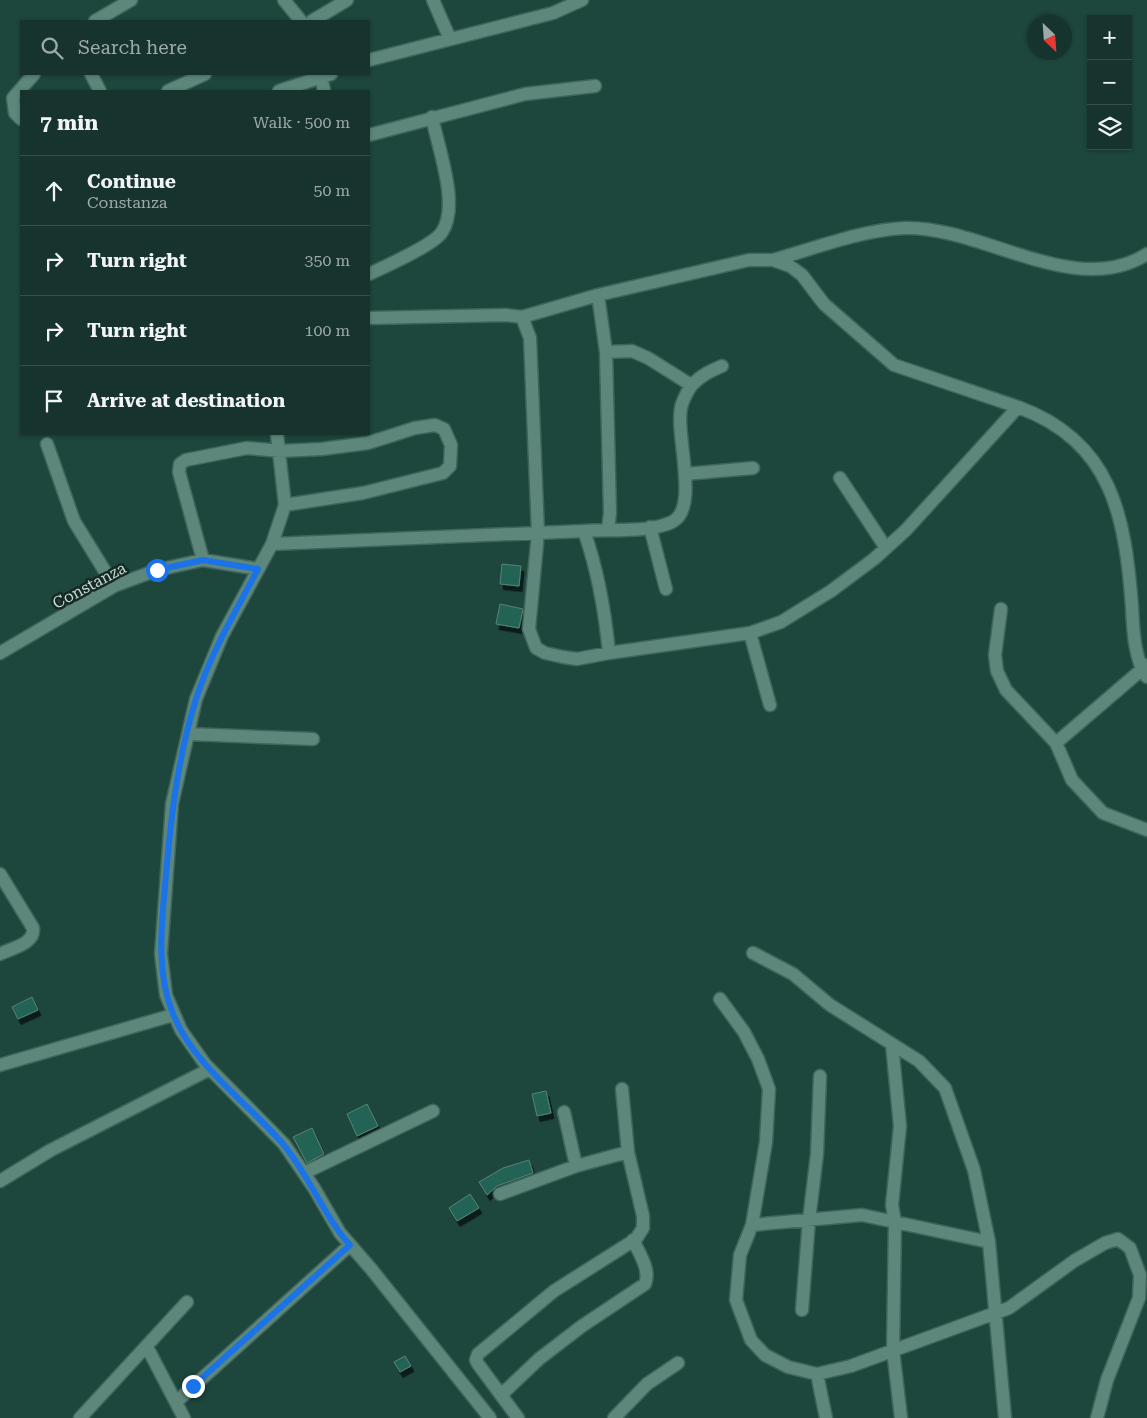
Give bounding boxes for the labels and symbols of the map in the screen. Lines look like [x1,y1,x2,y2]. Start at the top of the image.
north arrow [1027,15,1072,60]
street label: Constanza [49,558,129,613]
route start [146,559,169,582]
route end [182,1375,205,1398]

